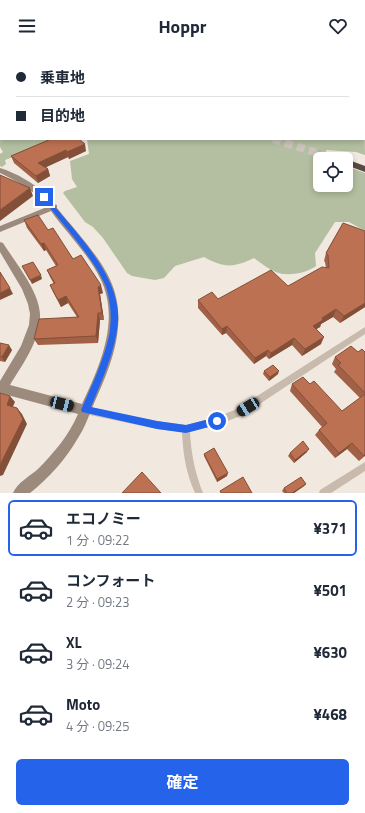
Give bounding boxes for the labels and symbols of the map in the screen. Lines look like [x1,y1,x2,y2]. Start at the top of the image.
route end [35,188,53,206]
car [49,395,75,413]
car [235,396,261,418]
route start [208,412,226,430]

